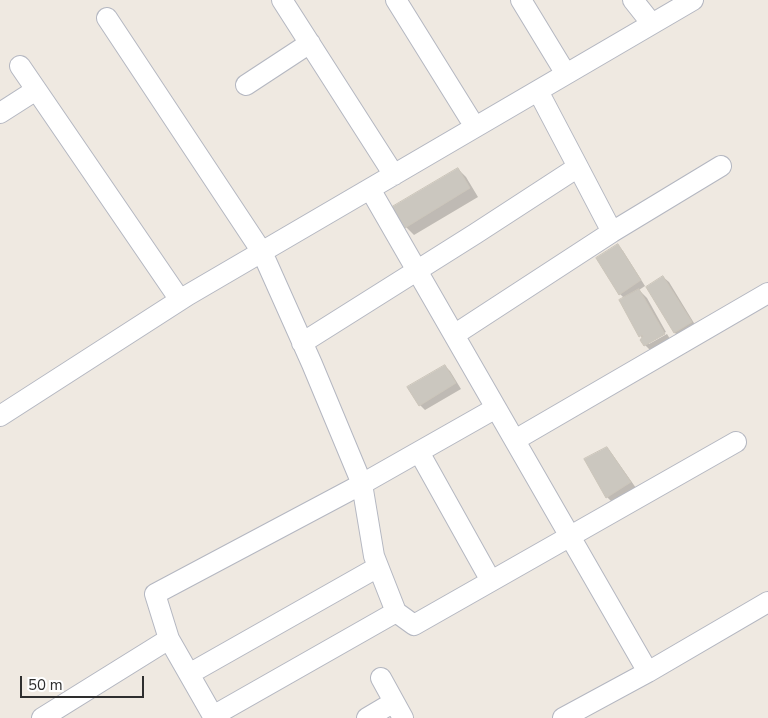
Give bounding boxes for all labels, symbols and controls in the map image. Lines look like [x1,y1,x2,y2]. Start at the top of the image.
scale bar [22,666,146,698]
text: 50 m [28,675,63,695]

